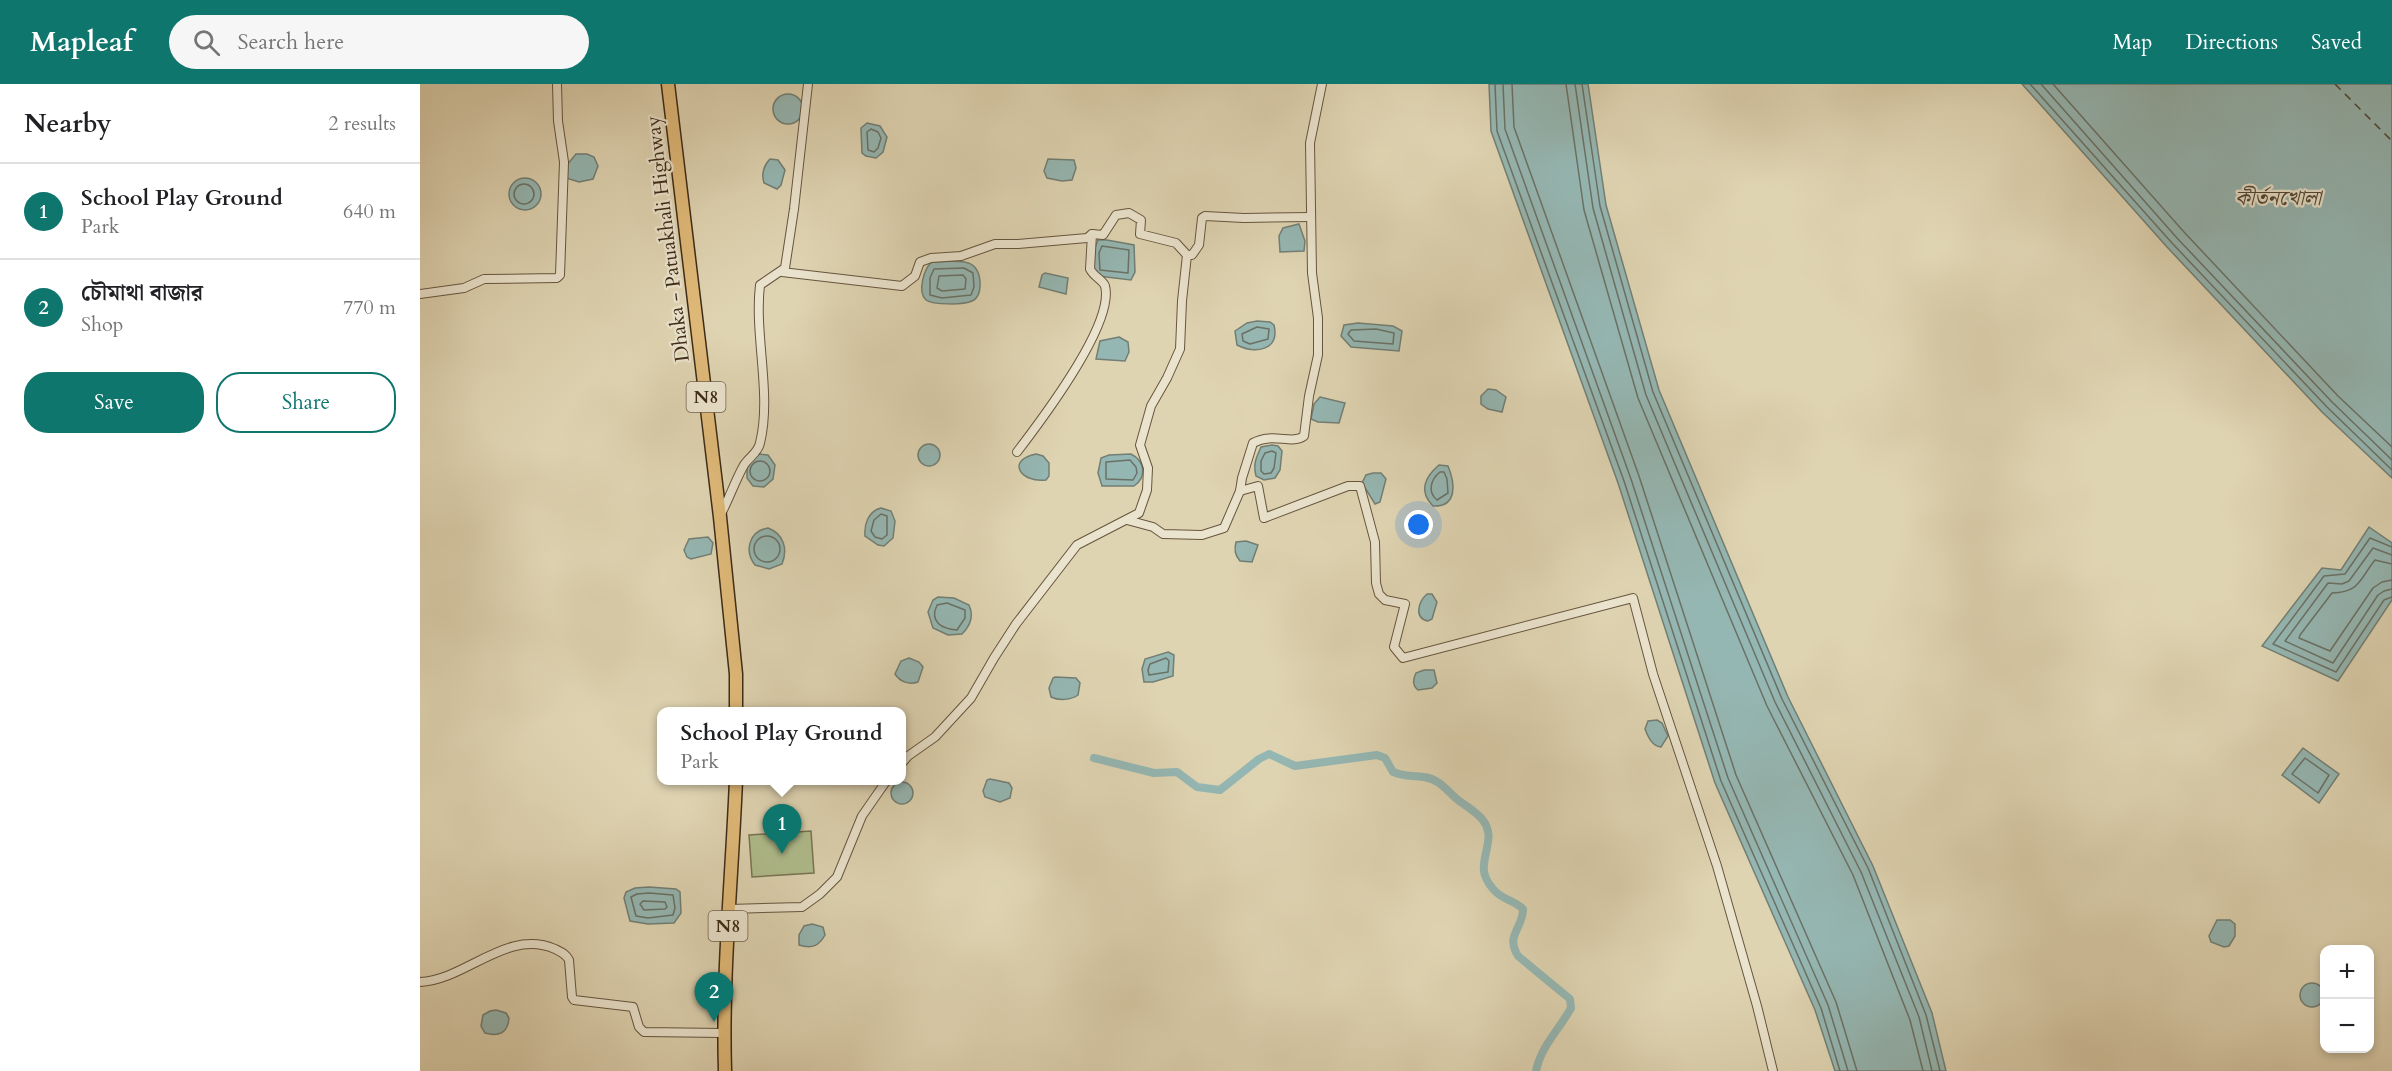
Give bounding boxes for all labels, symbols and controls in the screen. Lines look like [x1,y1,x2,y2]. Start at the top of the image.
search box [169,15,589,69]
text: Mapleaf [30,23,133,61]
icon: search [190,26,223,59]
text: Search here [238,27,344,57]
text: Map [2112,28,2152,57]
text: Directions [2185,28,2278,57]
text: Saved [2311,28,2362,57]
text: Nearby [24,106,112,141]
text: 2 results [328,110,396,137]
street label: Dhaka - Patuakhali Highway [639,114,696,363]
text: School Play Ground [81,183,283,213]
water label: কীর্তনখোলা [2235,184,2324,213]
text: 1 [38,198,49,225]
text: 640 m [343,198,396,225]
text: Park [81,213,119,240]
text: চৌমাথা বাজার [81,278,203,308]
text: 2 [38,294,49,321]
text: 770 m [343,294,396,321]
text: Shop [81,311,123,338]
button: Save [24,372,204,433]
button: Share [216,372,396,433]
road number: N8 [686,382,726,412]
your location [1404,510,1433,539]
popup [657,707,906,785]
text: School Play Ground [681,718,882,748]
text: Park [681,748,719,775]
pin: 1 [762,804,802,854]
road number: N8 [708,911,748,941]
map controls [2320,945,2374,1053]
button: + [2320,945,2374,999]
pin: 2 [694,972,734,1022]
button: − [2320,999,2374,1053]

